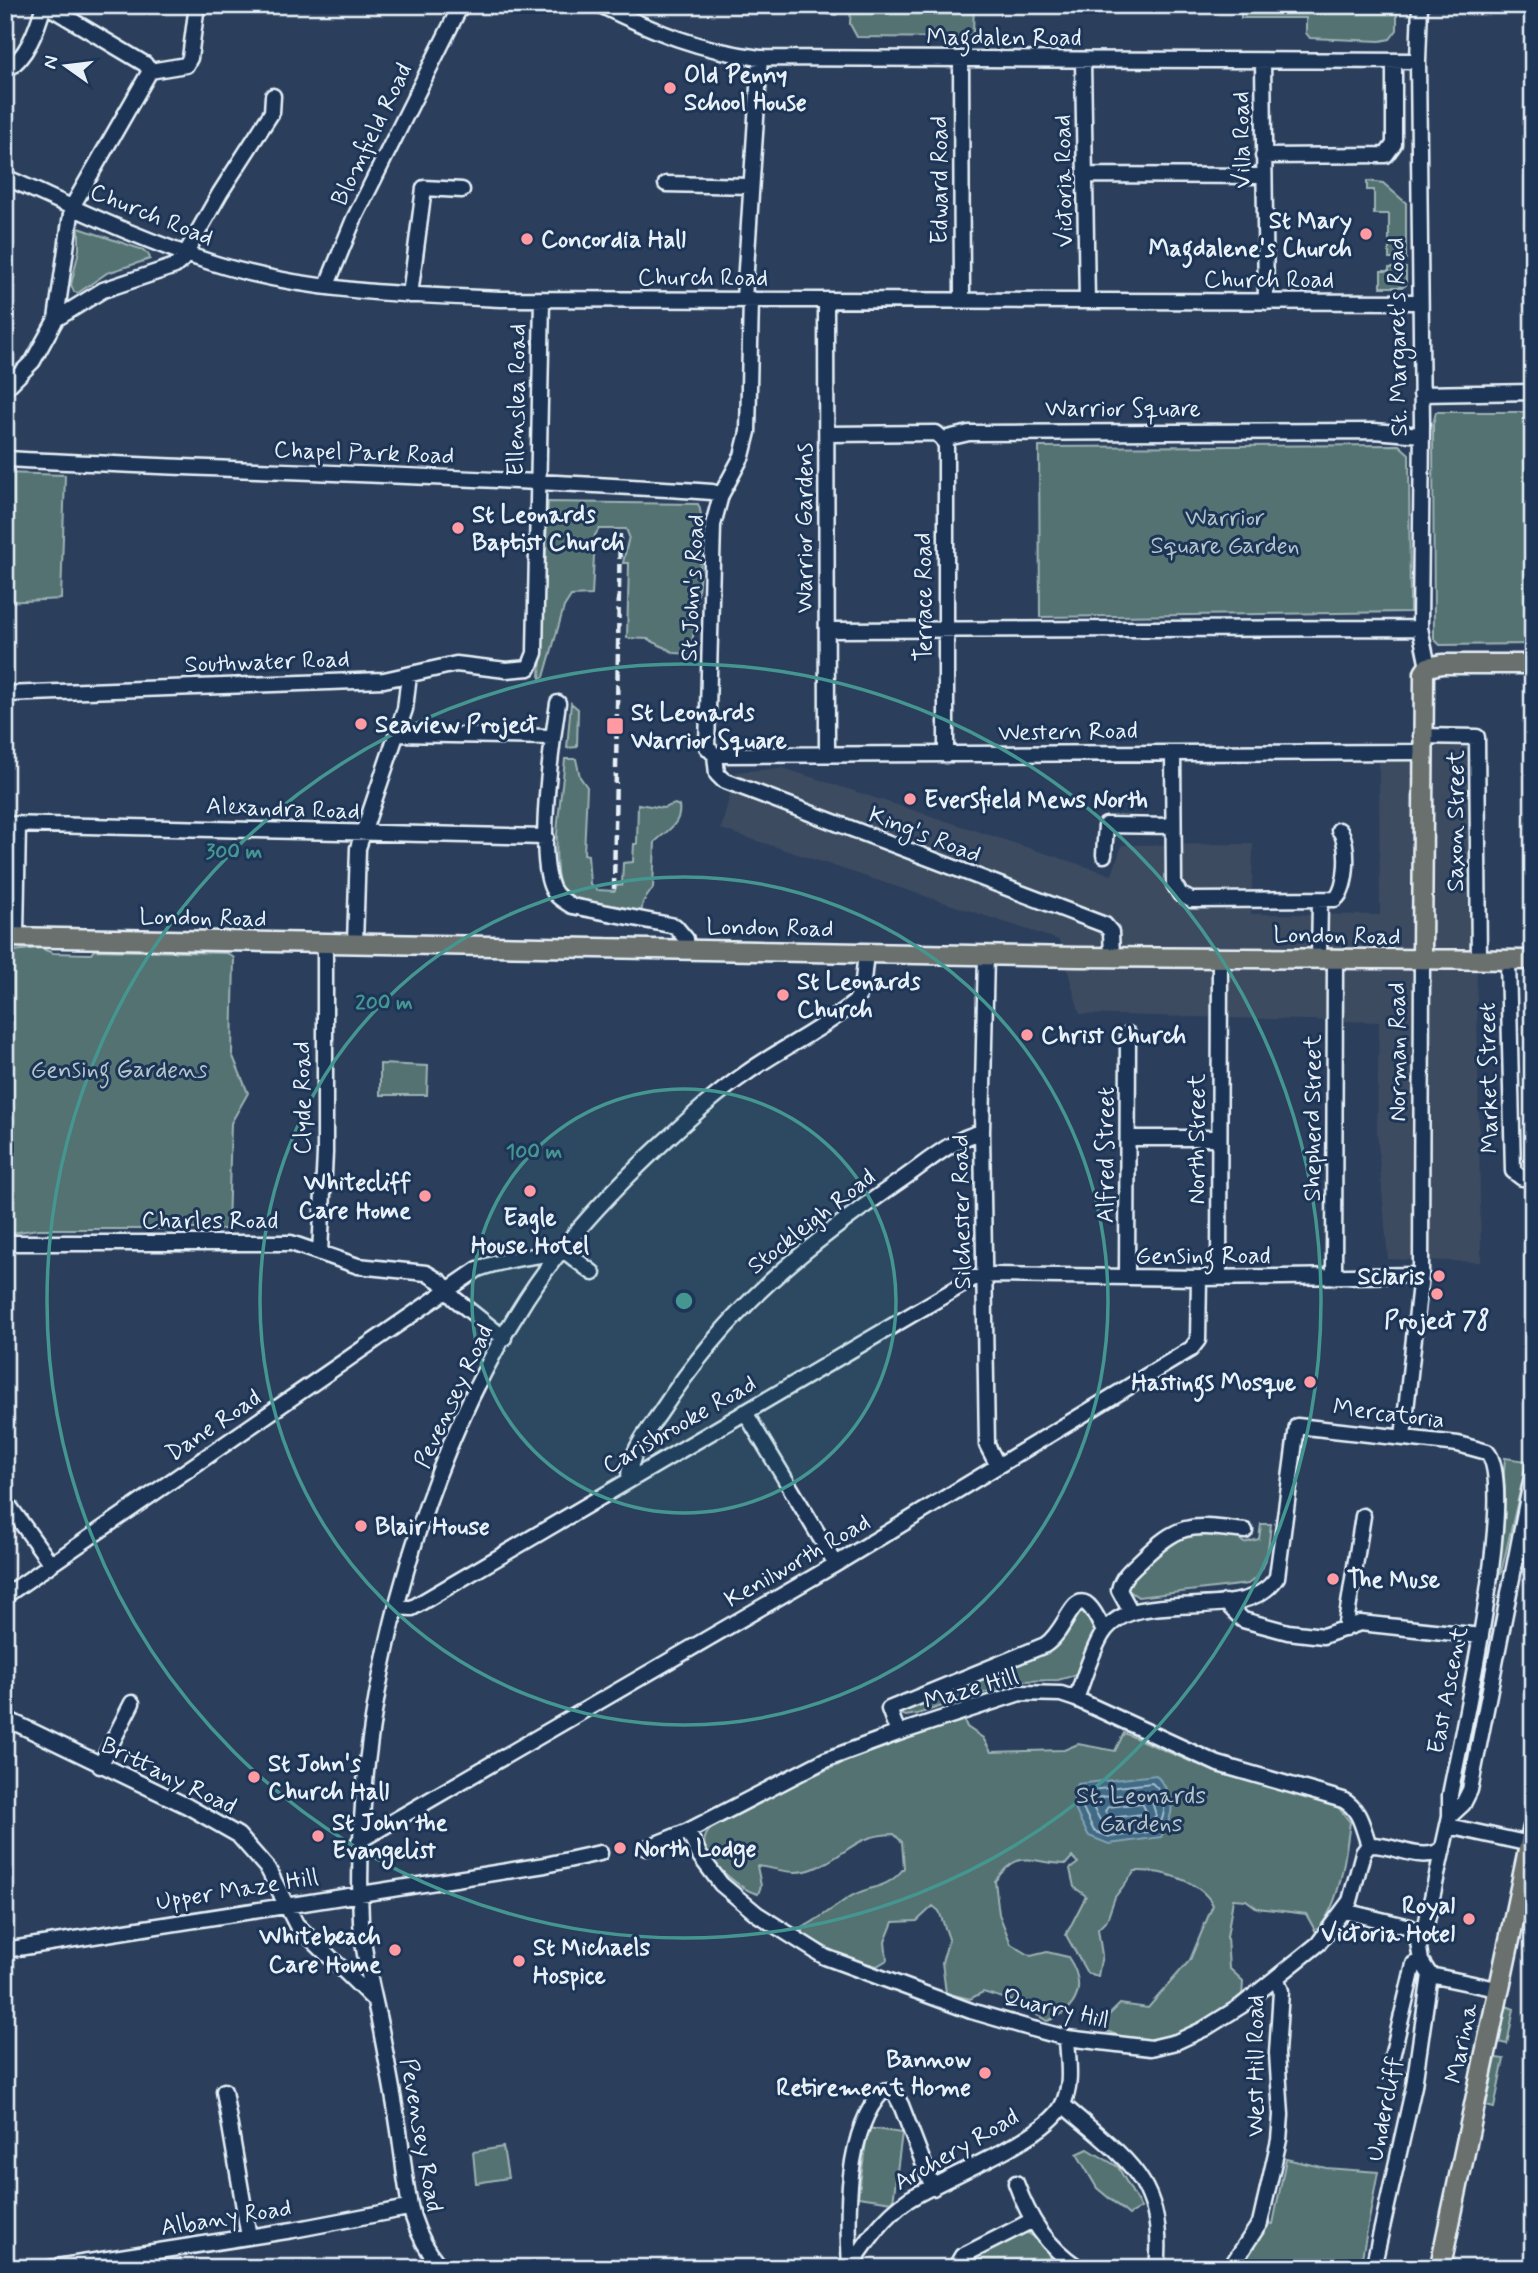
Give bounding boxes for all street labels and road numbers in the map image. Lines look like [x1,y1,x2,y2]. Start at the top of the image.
street label: Magdalen Road [926,23,1082,57]
street label: Blomfield Road [324,58,420,211]
street label: Villa Road [1226,91,1259,189]
street label: Victoria Road [1048,114,1081,248]
street label: Edward Road [925,116,956,244]
street label: Church Road [85,177,218,254]
street label: St. Margaret's Road [1381,237,1418,437]
street label: Church Road [638,263,768,294]
street label: Church Road [1204,265,1334,296]
street label: Ellenslea Road [501,323,534,477]
street label: Warrior Square [1045,394,1201,425]
street label: Chapel Park Road [273,435,455,472]
street label: Warrior Gardens [790,443,821,613]
street label: St John's Road [674,514,713,662]
street label: Terrace Road [909,532,940,662]
street label: Southwater Road [184,644,350,681]
street label: Western Road [998,716,1138,749]
street label: Saxon Street [1441,750,1472,892]
street label: Alexandra Road [205,791,360,828]
street label: King's Road [863,800,985,873]
street label: London Road [139,902,267,935]
street label: London Road [706,912,834,945]
street label: London Road [1273,920,1401,953]
street label: Norman Road [1383,982,1414,1122]
street label: Market Street [1473,1002,1506,1154]
street label: Shepherd Street [1298,1034,1329,1202]
street label: Clyde Road [288,1041,319,1155]
street label: North Street [1182,1074,1213,1204]
street label: Alfred Street [1091,1087,1122,1223]
street label: Silchester Road [946,1134,979,1290]
street label: Stockleigh Road [741,1162,882,1282]
street label: Charles Road [142,1206,278,1237]
street label: Gensing Road [1135,1241,1271,1275]
street label: Pevensey Road [407,1320,501,1474]
street label: Carisbrooke Road [597,1369,762,1482]
street label: Dane Road [160,1383,268,1470]
street label: Mercatoria [1331,1392,1446,1437]
street label: Kenilworth Road [719,1507,876,1616]
street label: East Ascent [1421,1624,1476,1757]
street label: Maze Hill [921,1661,1022,1718]
street label: Brittany Road [95,1730,241,1823]
street label: Upper Maze Hill [154,1862,321,1919]
street label: Quarry Hill [999,1982,1112,2037]
street label: West Hill Road [1241,1995,1272,2137]
street label: Marina [1439,2000,1486,2086]
street label: Undercliff [1360,2054,1411,2164]
street label: Pevensey Road [392,2056,449,2214]
street label: Archery Road [889,2102,1025,2199]
street label: Albany Road [159,2193,294,2244]

